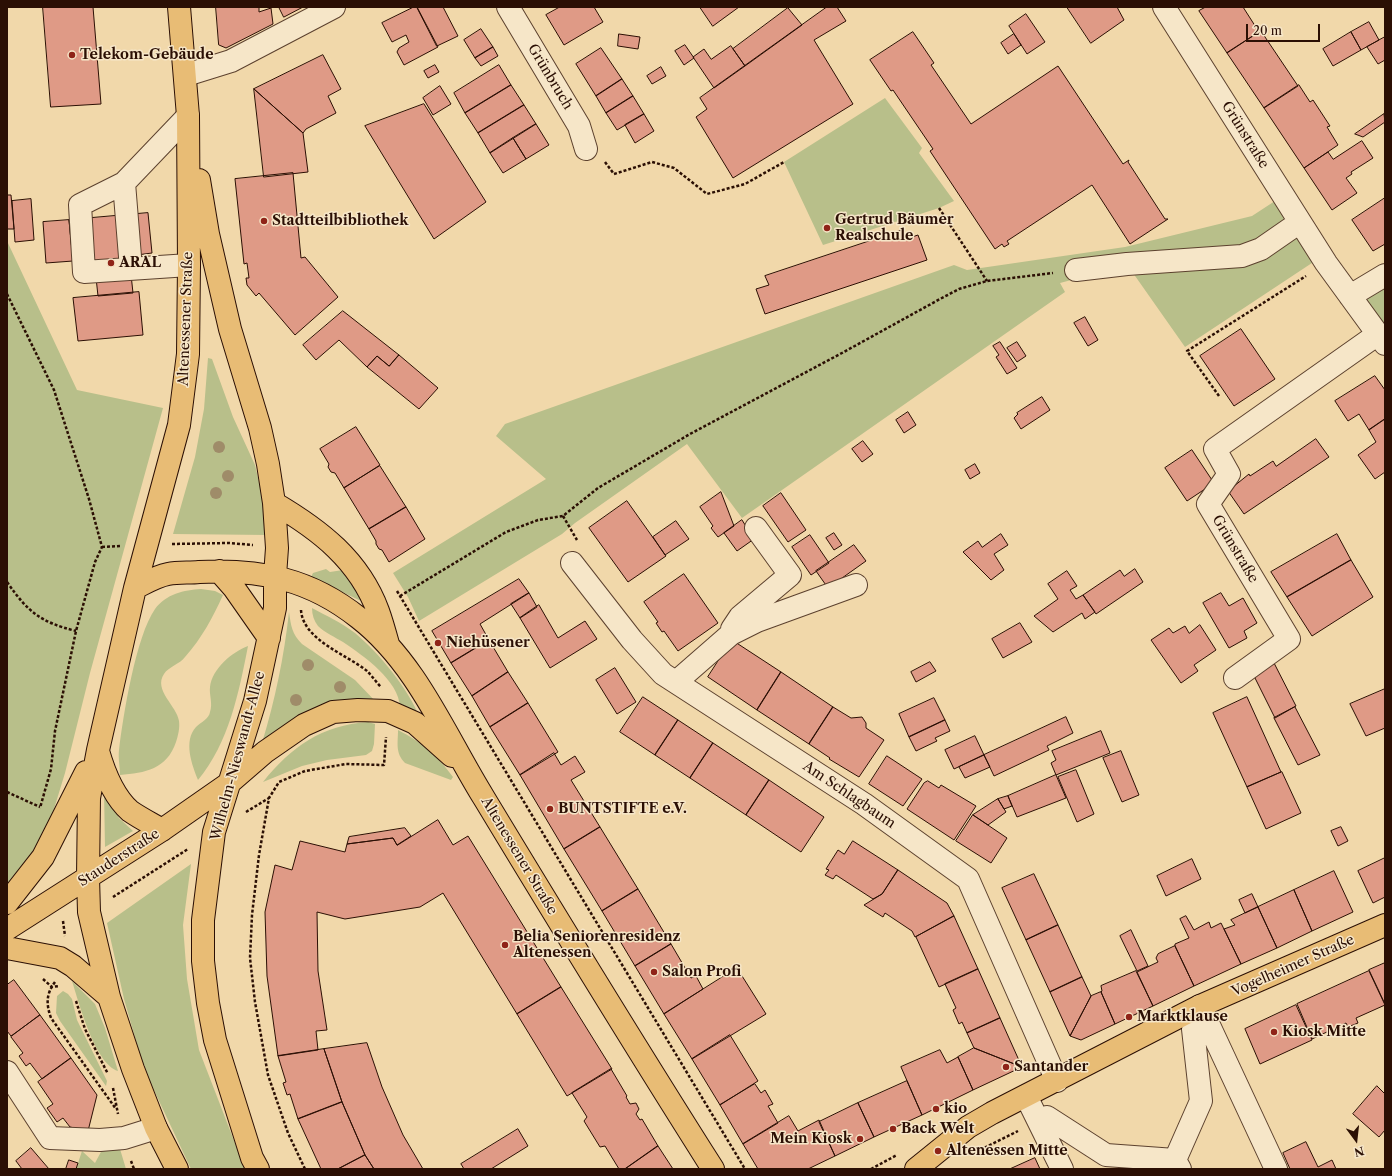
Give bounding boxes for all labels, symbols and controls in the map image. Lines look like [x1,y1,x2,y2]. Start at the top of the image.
scale bar [1248,16,1322,42]
text: 20 m [1253,23,1282,38]
street label: Grünbruch [524,41,576,113]
place label: Telekom-Gebäude [80,47,213,63]
marker: Telekom-Gebäude [67,50,77,60]
street label: Grünstraße [1218,98,1272,172]
place label: Gertrud Bäumer Realschule [835,212,954,244]
place label: Stadtteilbibliothek [272,213,408,229]
marker: Stadtteilbibliothek [259,216,269,226]
marker: Gertrud Bäumer Realschule [822,223,832,233]
street label: Altenessener Straße [175,252,197,386]
place label: ARAL [119,255,161,271]
marker: ARAL [106,258,116,268]
street label: Grünstraße [1208,512,1262,586]
place label: Niehüsener [446,635,530,651]
marker: Niehüsener [433,638,443,648]
street label: Wilhelm-Nieswandt-Allee [207,669,269,843]
street label: Am Schlagbaum [800,758,898,832]
street label: Altenessener Straße [477,794,561,918]
place label: BUNTSTIFTE e.V. [558,801,687,817]
marker: BUNTSTIFTE e.V. [545,804,555,814]
street label: Stauderstraße [75,826,163,890]
place label: Belia Seniorenresidenz Altenessen [513,929,681,962]
street label: Vogelheimer Straße [1229,931,1357,1001]
marker: Belia Seniorenresidenz Altenessen [500,940,510,950]
place label: Salon Profi [662,964,741,980]
marker: Salon Profi [649,967,659,977]
place label: Marktklause [1137,1009,1228,1025]
marker: Marktklause [1124,1012,1134,1022]
place label: Kiosk Mitte [1282,1024,1366,1040]
marker: Kiosk Mitte [1269,1027,1279,1037]
place label: Santander [1014,1059,1088,1075]
marker: Santander [1001,1062,1011,1072]
place label: kio [944,1101,967,1117]
marker: kio [931,1104,941,1114]
north arrow [1336,1120,1376,1160]
place label: Back Welt [901,1121,974,1137]
marker: Back Welt [888,1124,898,1134]
place label: Mein Kiosk [770,1131,852,1147]
marker: Mein Kiosk [855,1134,865,1144]
place label: Altenessen Mitte [946,1143,1068,1159]
text: N [1353,1144,1366,1160]
marker: Altenessen Mitte [933,1146,943,1156]

